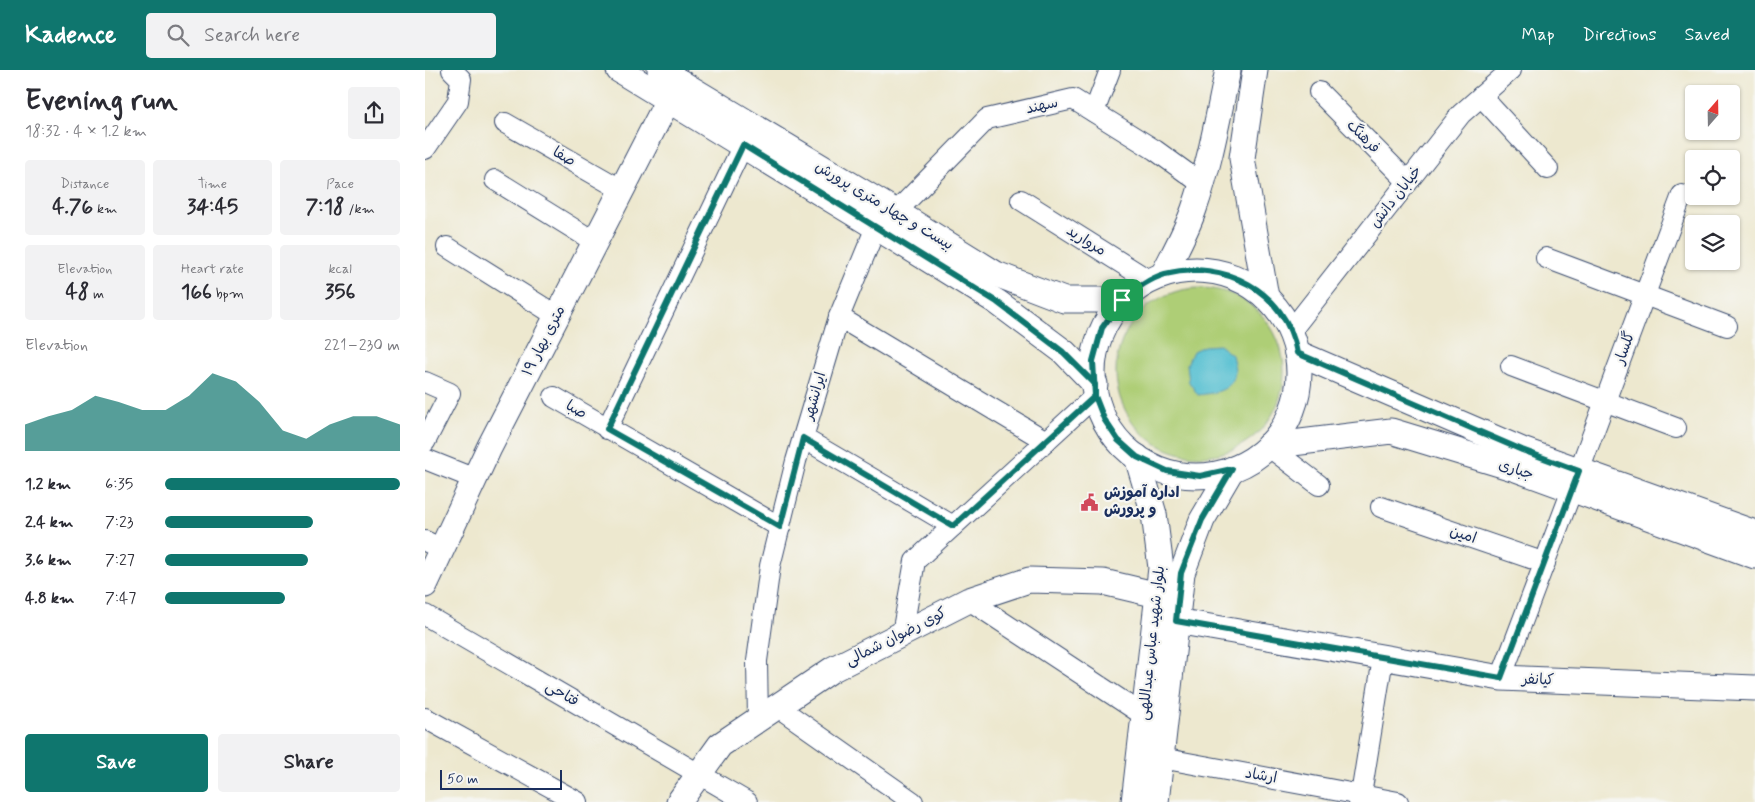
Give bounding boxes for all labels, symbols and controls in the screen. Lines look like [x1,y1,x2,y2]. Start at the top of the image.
search box [146,13,496,58]
text: Kadence [25,20,116,51]
icon: search [164,21,192,49]
text: Search here [204,23,300,48]
text: Map [1522,23,1555,47]
text: Directions [1583,23,1657,47]
text: Saved [1685,23,1730,47]
text: Evening run [25,83,178,120]
north arrow [1685,85,1740,140]
map controls [1685,85,1740,270]
button: share [348,87,400,139]
street label: سهند [1024,93,1060,119]
street label: فرهنگ [1342,116,1384,158]
text: 18:32 · 4 × 1.2 km [25,121,147,142]
street label: صفا [549,142,579,172]
button: locate [1685,150,1740,205]
street label: بیست و چهار متری پرورش [811,157,957,255]
street label: خیابان دانش [1365,162,1427,232]
text: Distance [60,175,109,193]
text: Time [198,175,227,193]
text: Pace [326,175,354,193]
text: 4.76 [52,193,93,221]
text: 34:45 [187,193,238,221]
text: 7:18 [305,193,345,221]
text: km [93,200,117,218]
text: /km [345,200,375,218]
button: layers [1685,215,1740,270]
street label: مروارید [1062,221,1110,261]
text: Elevation [57,260,112,278]
text: Heart rate [181,260,244,278]
text: kcal [328,260,352,278]
text: 48 [65,278,89,306]
text: 166 [181,278,212,306]
text: 356 [325,278,355,306]
pin [1101,279,1143,321]
text: m [89,285,104,303]
text: bpm [212,285,244,303]
icon: arrive [1108,286,1136,314]
street label: ۱۹ متری بهار [518,302,570,380]
street label: گلسار [1610,329,1640,368]
text: Elevation [25,335,88,356]
text: 221–230 m [324,335,400,356]
street label: ایرانشهر [798,370,831,424]
street label: صبا [562,396,590,424]
street label: جباری [1496,455,1536,485]
text: 1.2 km [25,474,71,495]
text: 6:35 [105,474,133,495]
place label: اداره آموزش و پرورش [1104,483,1179,520]
public building icon: اداره آموزش و پرورش [1080,492,1100,512]
text: 2.4 km [25,512,73,533]
text: 7:23 [105,512,134,533]
street label: امین [1447,521,1479,549]
text: 3.6 km [25,550,71,571]
text: 7:27 [105,550,135,571]
street label: بلوار شهید عباس عبداللهی [1134,565,1170,721]
text: 4.8 km [25,588,74,609]
text: 7:47 [105,588,136,609]
street label: کوی رضوان شمالی [842,603,950,671]
street label: کیانفر [1520,669,1554,691]
street label: فتاحی [542,676,582,712]
button: Save [25,734,208,792]
button: Share [218,734,400,792]
street label: ارشاد [1243,763,1279,789]
scale bar [440,767,563,790]
text: 50 m [447,770,478,788]

